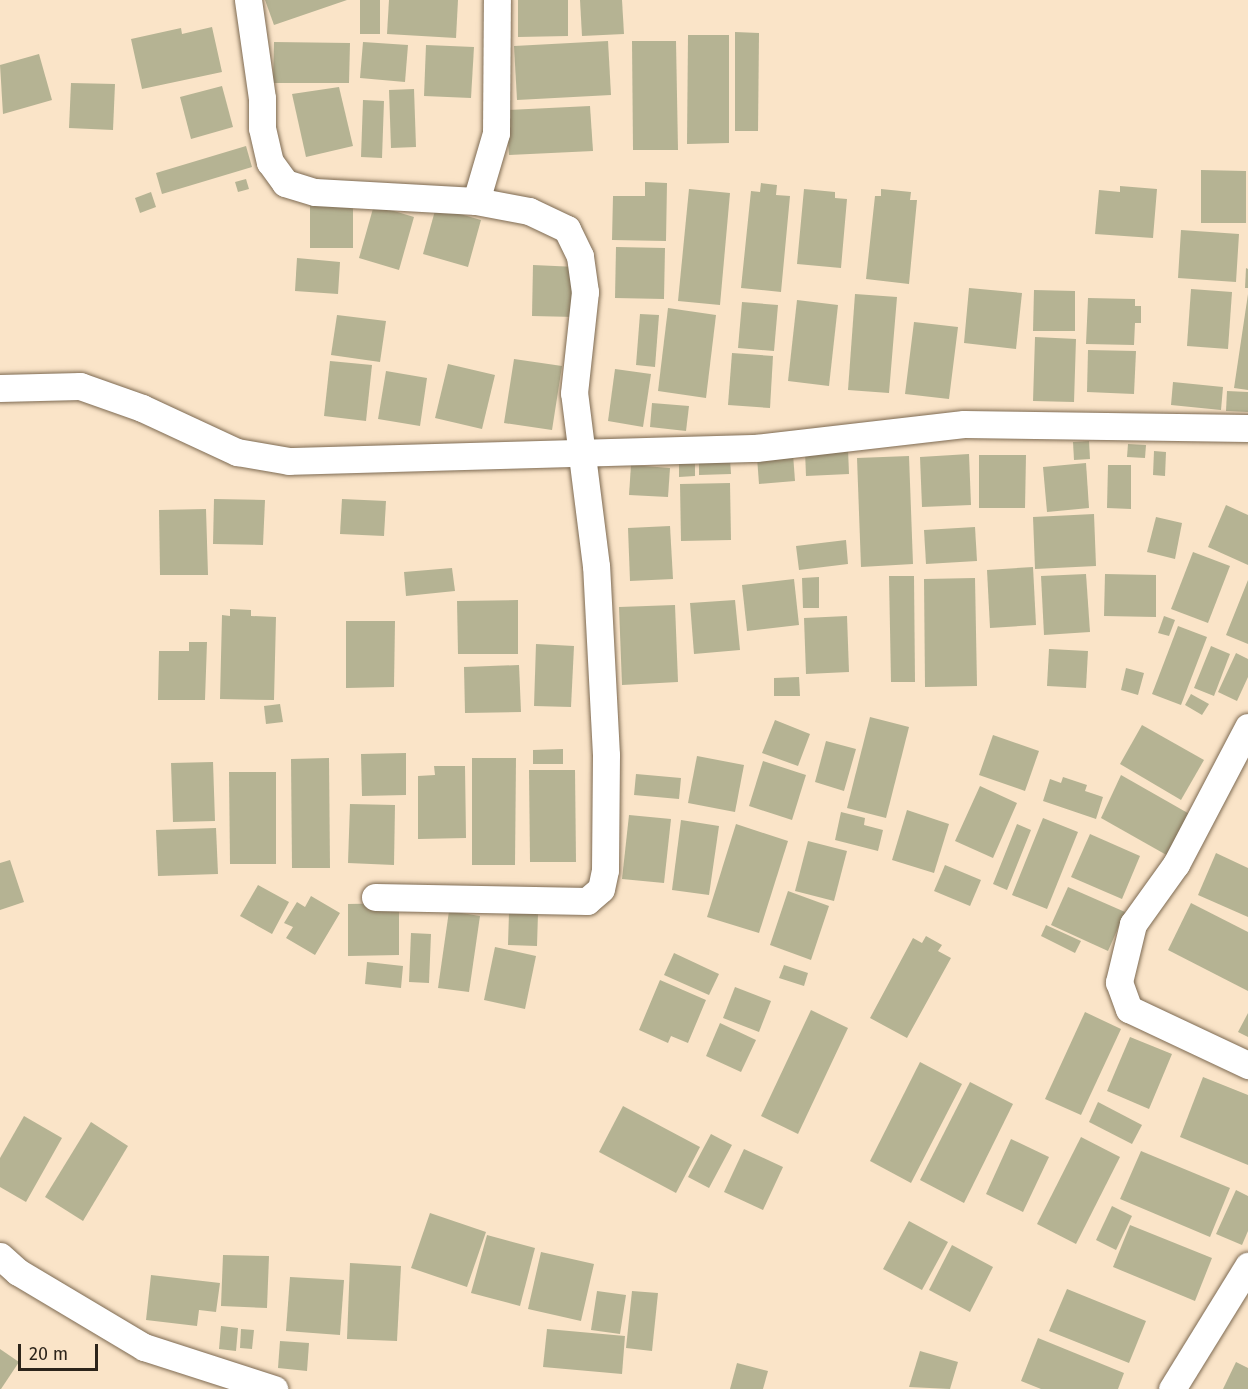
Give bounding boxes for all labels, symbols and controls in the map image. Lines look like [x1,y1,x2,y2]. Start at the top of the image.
scale bar [21,1332,100,1370]
text: 20 m [29,1343,68,1365]

